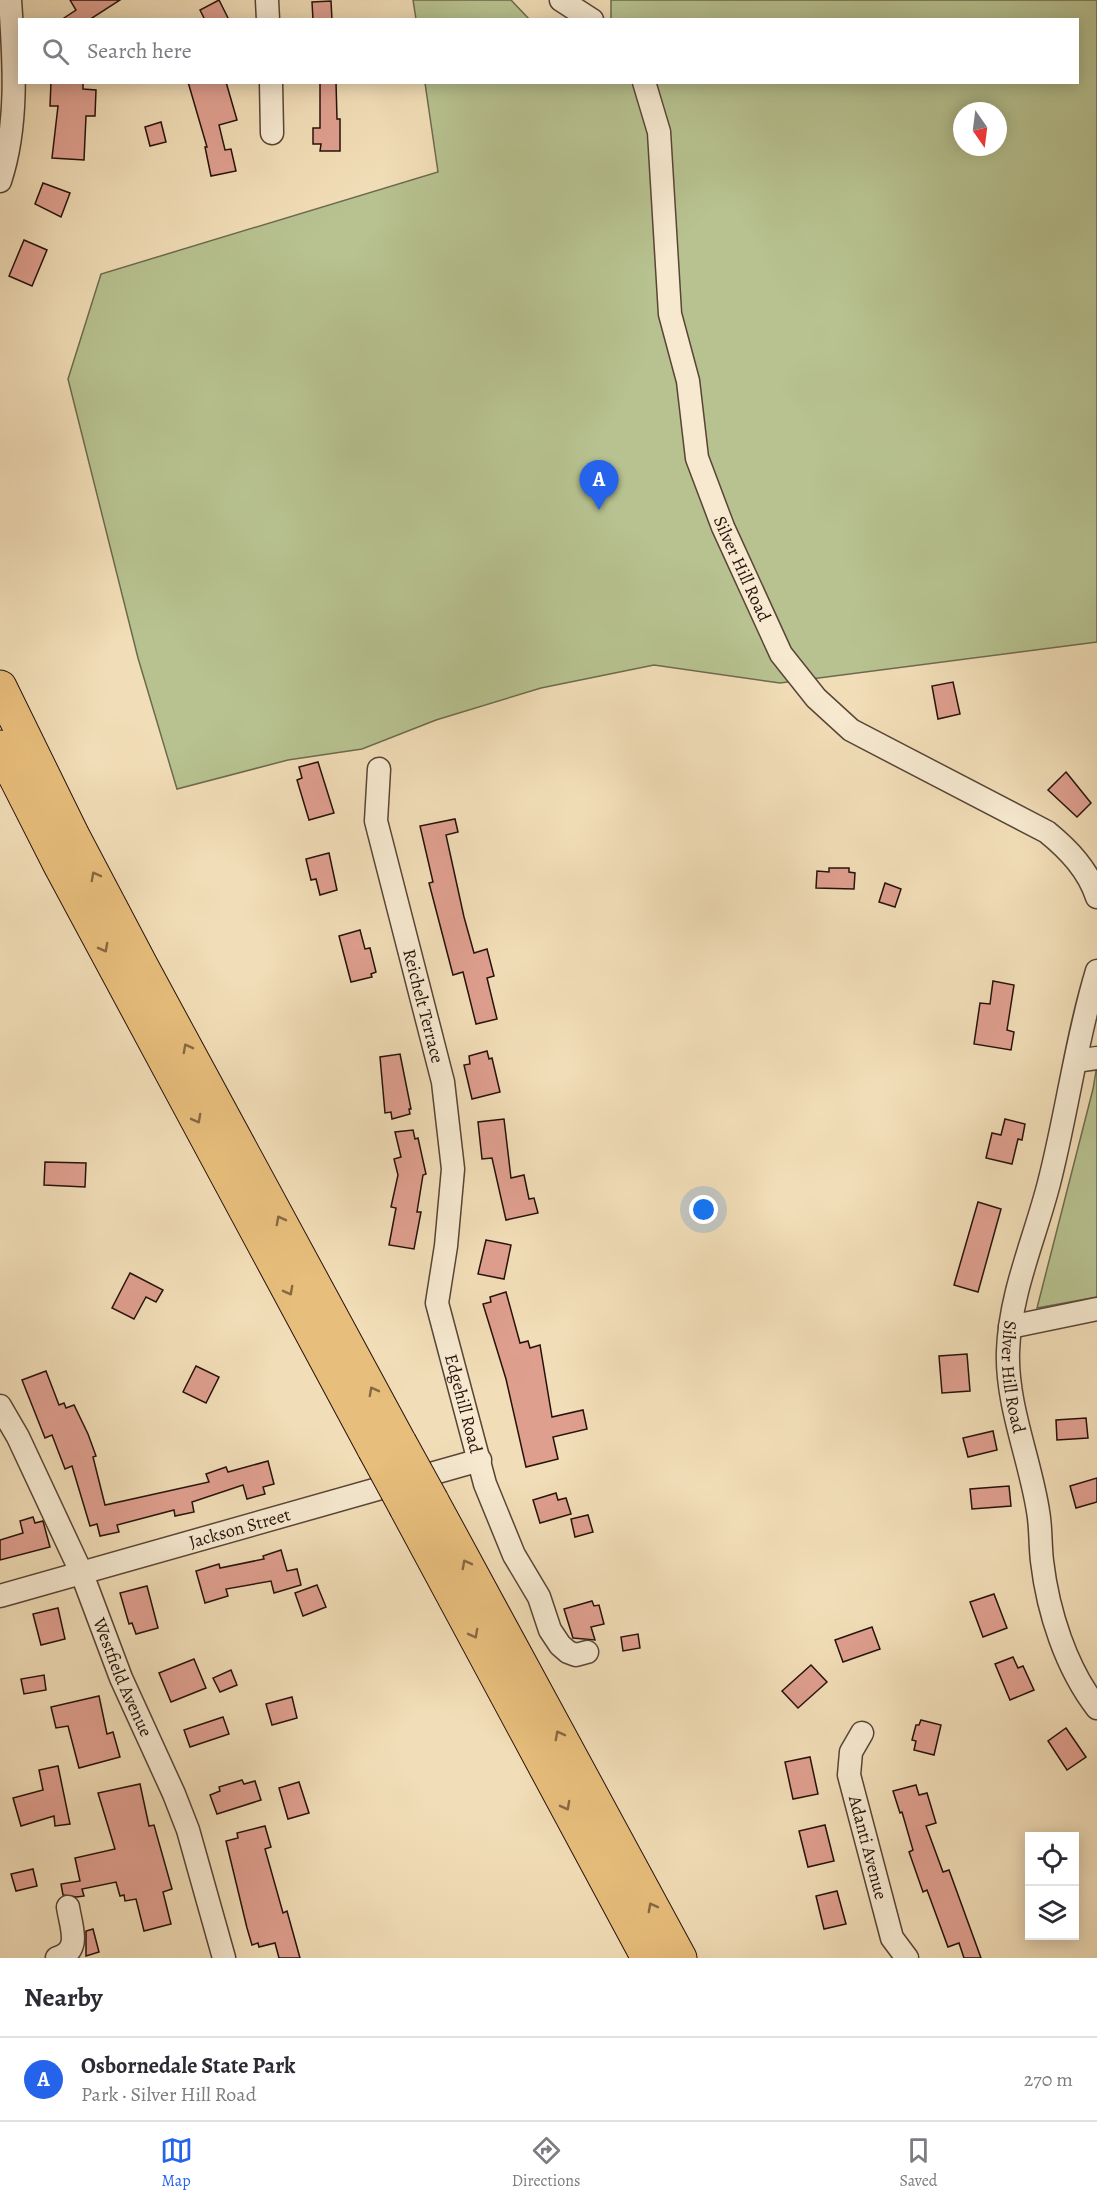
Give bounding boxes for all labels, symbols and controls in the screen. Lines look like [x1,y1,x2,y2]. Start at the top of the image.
search box [18,18,1079,84]
icon: search [39,35,72,68]
text: Search here [87,36,192,66]
north arrow [953,102,1007,156]
pin: A [580,460,618,510]
street label: Silver Hill Road [708,513,777,626]
one-way arrow [91,872,102,883]
one-way arrow [97,941,108,952]
street label: Reichelt Terrace [397,946,450,1066]
one-way arrow [183,1044,194,1055]
one-way arrow [190,1113,201,1124]
your location [689,1195,718,1224]
one-way arrow [276,1216,287,1226]
one-way arrow [282,1285,293,1295]
street label: Silver Hill Road [996,1319,1031,1436]
street label: Edgehill Road [439,1351,488,1456]
one-way arrow [369,1387,380,1397]
street label: Jackson Street [186,1502,293,1554]
one-way arrow [462,1559,473,1570]
street label: Westfield Avenue [87,1613,158,1740]
one-way arrow [467,1628,478,1638]
one-way arrow [555,1731,566,1741]
street label: Adanti Avenue [843,1792,893,1902]
one-way arrow [559,1800,570,1810]
map controls [1025,1832,1079,1940]
button: locate [1025,1832,1079,1886]
button: layers [1025,1886,1079,1940]
one-way arrow [648,1902,659,1913]
text: Nearby [24,1980,103,2015]
text: Osbornedale State Park [81,2051,295,2081]
text: A [37,2066,50,2093]
text: 270 m [1024,2066,1073,2093]
text: Park · Silver Hill Road [81,2081,256,2108]
tab: Map [160,2134,193,2192]
tab: Directions [512,2134,580,2192]
tab: Saved [899,2134,937,2192]

